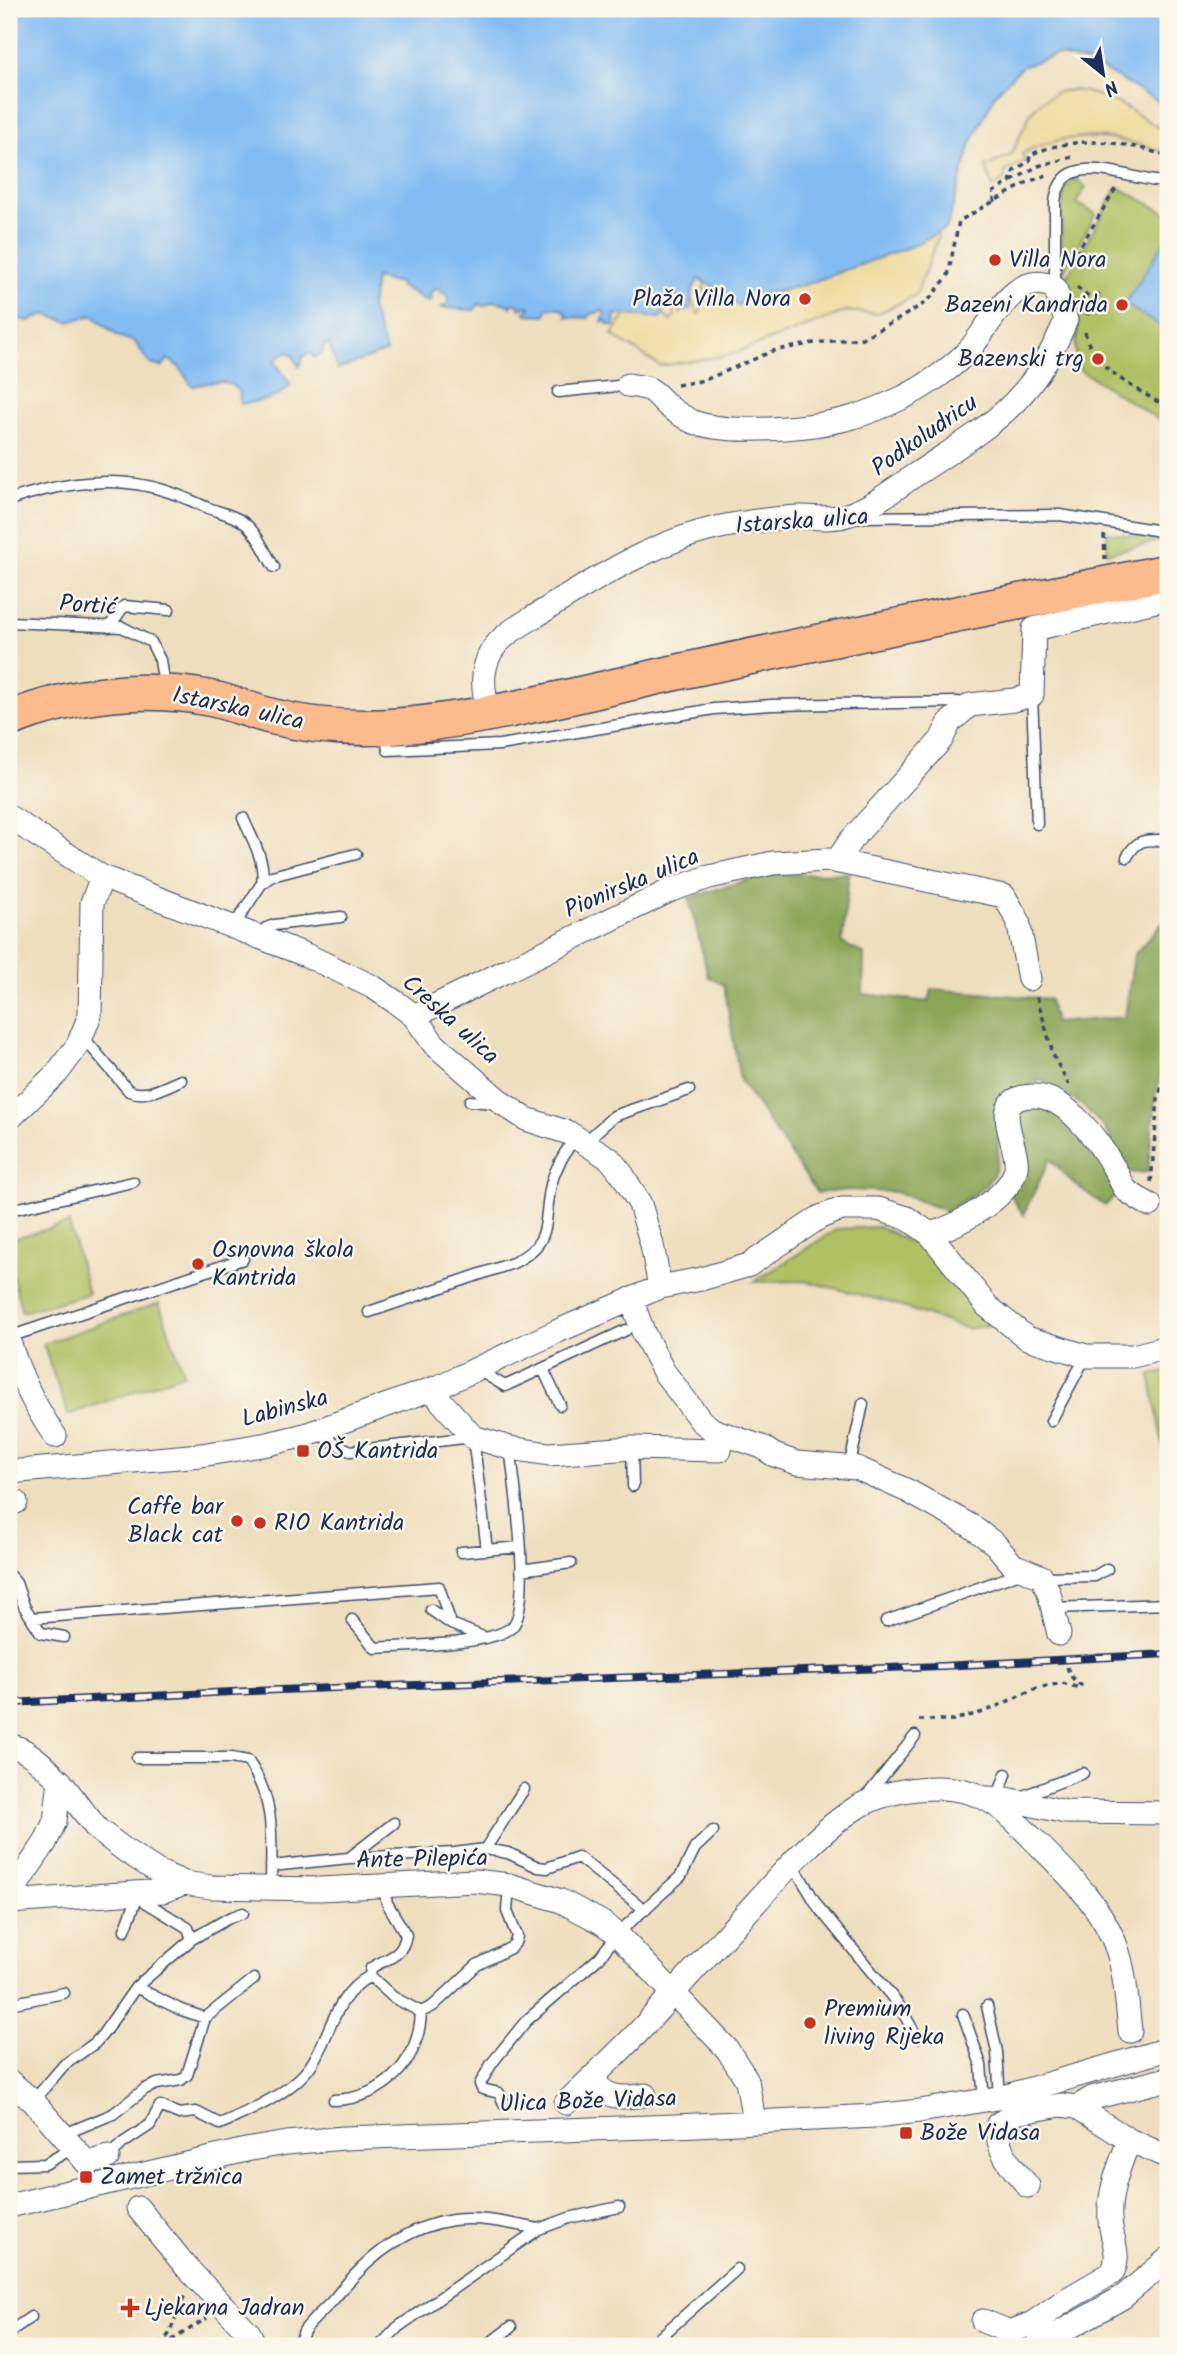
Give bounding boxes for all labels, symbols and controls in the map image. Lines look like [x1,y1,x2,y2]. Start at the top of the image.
north arrow [1068,38,1138,108]
text: N [1098,71,1123,103]
place label: Villa Nora [1009,241,1106,280]
marker: Villa Nora [987,252,1003,268]
place label: Plaža Villa Nora [632,280,791,319]
place label: Bazeni Kandrida [945,286,1108,325]
marker: Plaža Villa Nora [797,291,813,307]
marker: Bazeni Kandrida [1114,297,1130,313]
place label: Bazenski trg [958,340,1084,379]
marker: Bazenski trg [1090,351,1106,367]
street label: Podkoludricu [863,384,987,487]
street label: Istarska ulica [734,498,870,546]
street label: Portić [58,585,119,628]
street label: Istarska ulica [169,676,307,742]
street label: Pionirska ulica [558,838,706,930]
street label: Creska ulica [392,965,508,1075]
place label: Osnovna škola Kantrida [212,1231,354,1298]
marker: Osnovna škola Kantrida [190,1256,206,1272]
street label: Labinska [237,1379,333,1439]
place label: OŠ Kantrida [317,1432,438,1471]
marker: OŠ Kantrida [295,1443,311,1459]
place label: Caffe bar Black cat [127,1488,225,1555]
place label: RIO Kantrida [274,1504,404,1543]
marker: Caffe bar Black cat [229,1513,245,1529]
marker: RIO Kantrida [252,1515,268,1531]
street label: Ante Pilepića [356,1839,488,1881]
place label: Premium living Rijeka [824,1990,944,2057]
marker: Premium living Rijeka [802,2015,818,2031]
street label: Ulica Bože Vidasa [499,2079,677,2125]
place label: Bože Vidasa [920,2114,1040,2153]
marker: Bože Vidasa [898,2125,914,2141]
place label: Zamet tržnica [100,2158,243,2197]
marker: Zamet tržnica [78,2169,94,2185]
place label: Ljekarna Jadran [144,2289,305,2328]
marker: Ljekarna Jadran [122,2300,138,2316]

